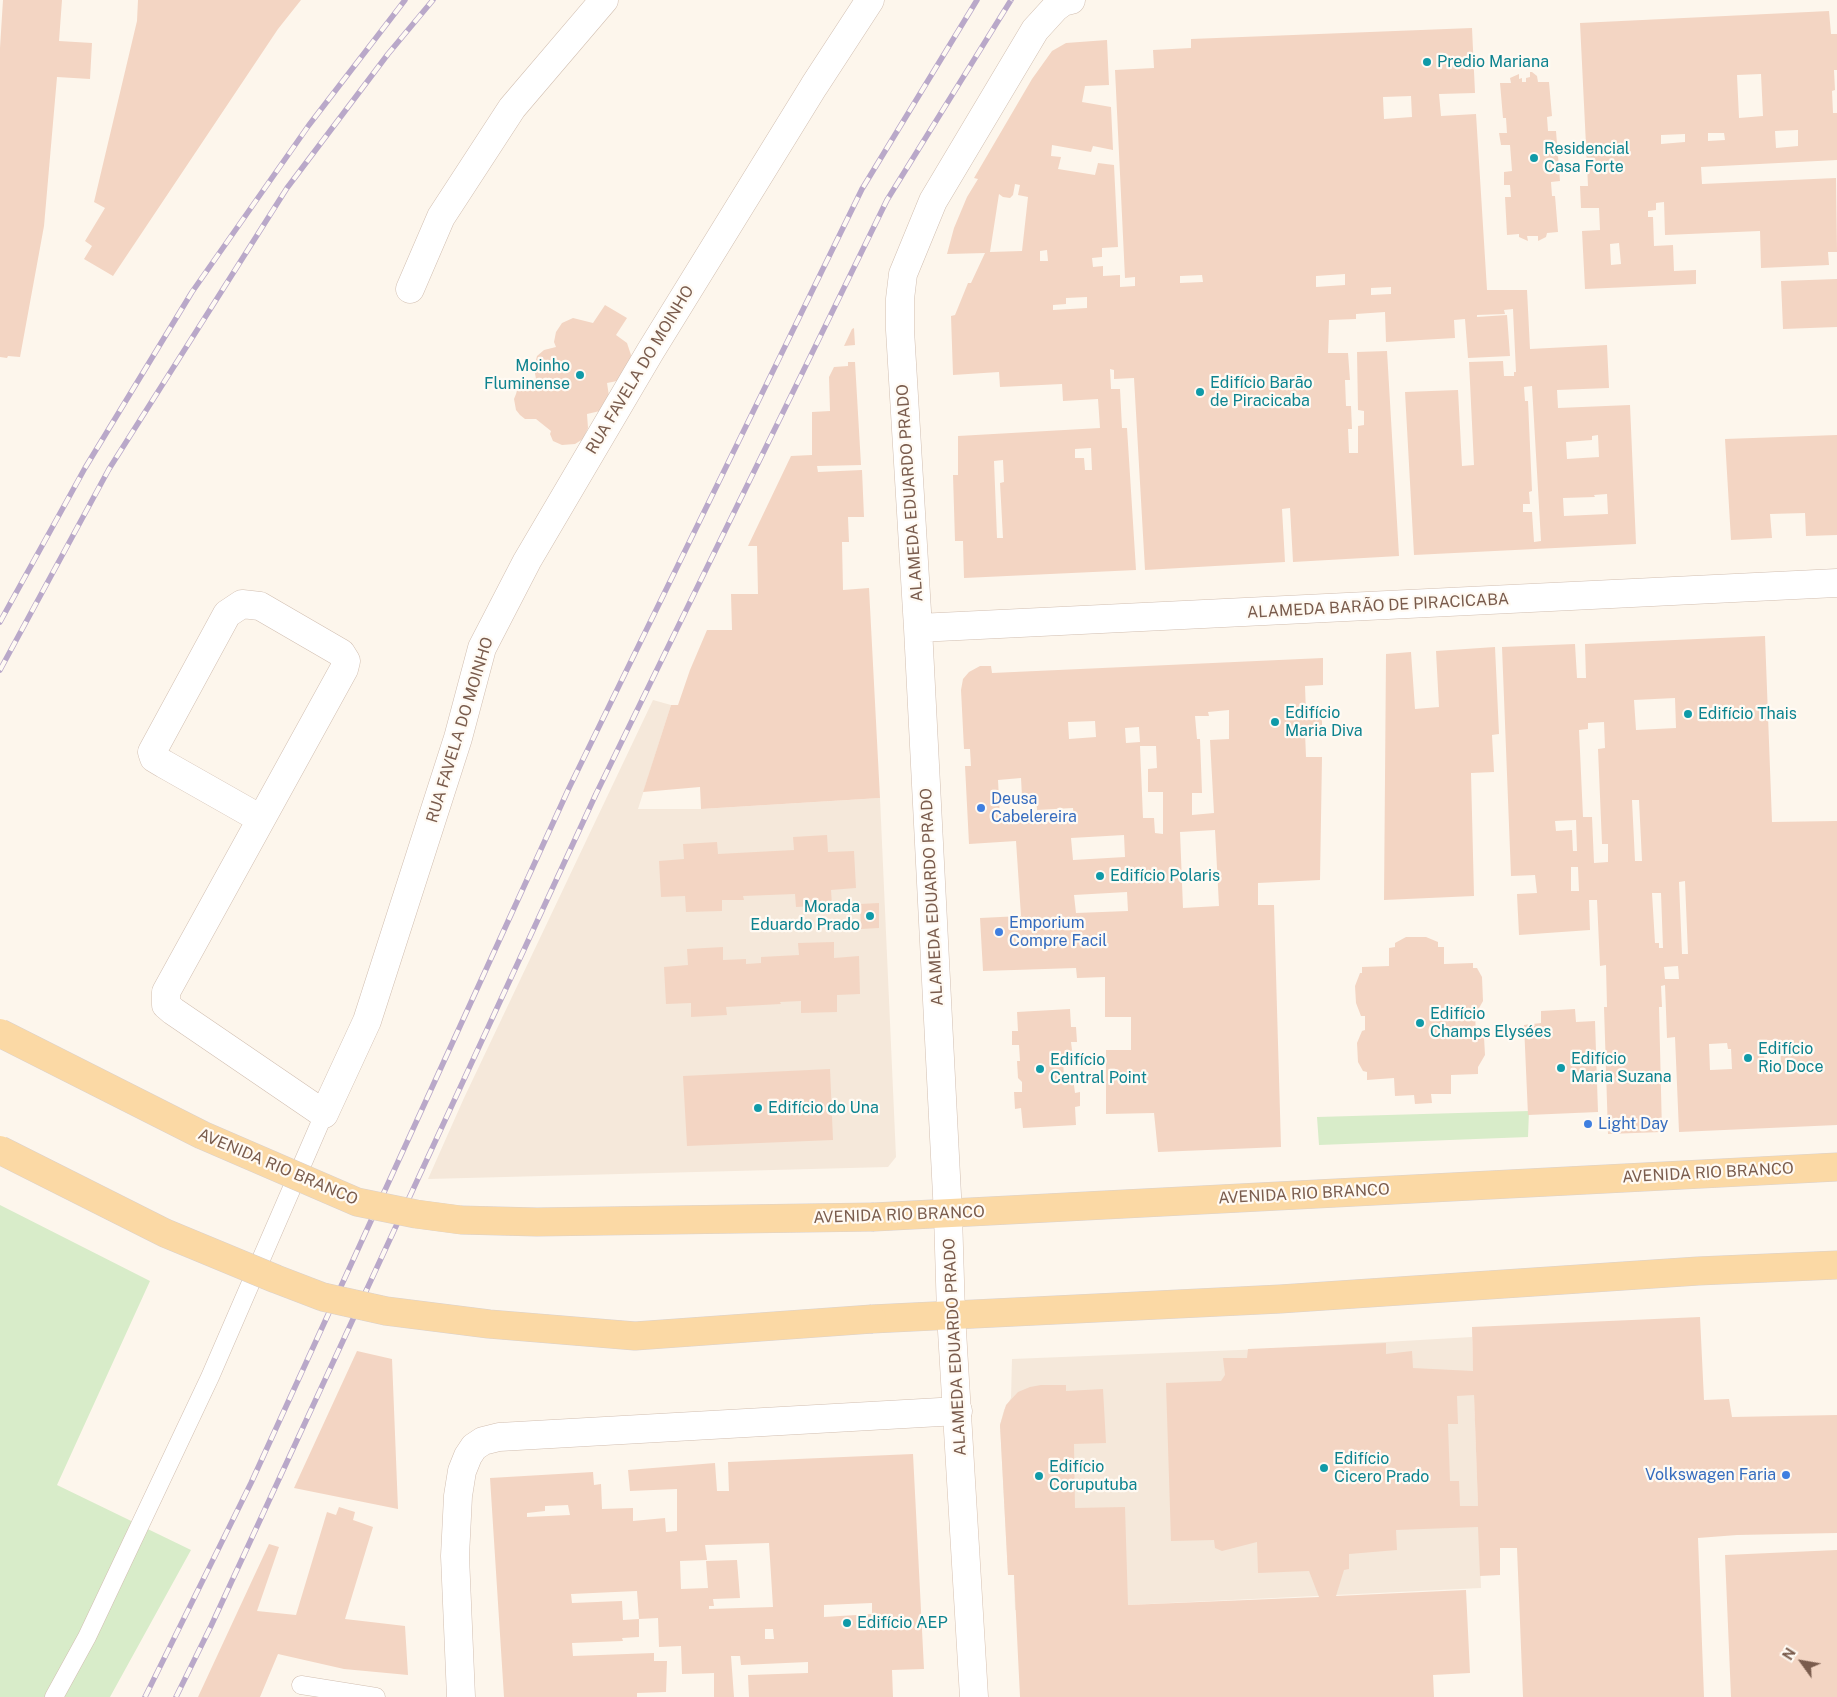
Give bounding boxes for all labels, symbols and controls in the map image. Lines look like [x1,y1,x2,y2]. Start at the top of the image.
place label: Predio Mariana [1437,52,1549,72]
marker: Predio Mariana [1421,56,1433,68]
place label: Residencial Casa Forte [1544,139,1630,177]
marker: Residencial Casa Forte [1528,152,1540,164]
street label: RUA FAVELA DO MOINHO [582,282,698,458]
place label: Moinho Fluminense [484,356,570,394]
marker: Moinho Fluminense [574,369,586,381]
place label: Edifício Barão de Piracicaba [1210,373,1313,411]
street label: ALAMEDA EDUARDO PRADO [893,383,927,603]
marker: Edifício Barão de Piracicaba [1194,386,1206,398]
street label: ALAMEDA BARÃO DE PIRACICABA [1246,590,1510,622]
street label: RUA FAVELA DO MOINHO [423,635,497,825]
place label: Edifício Maria Diva [1285,703,1363,741]
place label: Edifício Thais [1698,704,1797,724]
marker: Edifício Thais [1682,708,1694,720]
marker: Edifício Maria Diva [1269,716,1281,728]
street label: ALAMEDA EDUARDO PRADO [917,788,947,1006]
place label: Deusa Cabelereira [991,789,1077,827]
marker: Deusa Cabelereira [975,802,987,814]
place label: Edifício Polaris [1110,866,1220,886]
marker: Edifício Polaris [1094,870,1106,882]
place label: Morada Eduardo Prado [750,897,860,935]
marker: Morada Eduardo Prado [864,910,876,922]
place label: Emporium Compre Facil [1009,913,1107,951]
marker: Emporium Compre Facil [993,926,1005,938]
place label: Edifício Champs Elysées [1430,1004,1551,1042]
marker: Edifício Champs Elysées [1414,1017,1426,1029]
place label: Edifício Rio Doce [1758,1039,1823,1077]
place label: Edifício Maria Suzana [1571,1049,1672,1087]
place label: Edifício Central Point [1050,1050,1147,1088]
marker: Edifício Rio Doce [1742,1052,1754,1064]
marker: Edifício Maria Suzana [1555,1062,1567,1074]
marker: Edifício Central Point [1034,1063,1046,1075]
place label: Edifício do Una [768,1098,879,1118]
marker: Edifício do Una [752,1102,764,1114]
place label: Light Day [1598,1114,1668,1134]
marker: Light Day [1582,1118,1594,1130]
street label: AVENIDA RIO BRANCO [195,1125,361,1209]
street label: AVENIDA RIO BRANCO [1622,1159,1794,1187]
street label: AVENIDA RIO BRANCO [1218,1180,1390,1208]
street label: AVENIDA RIO BRANCO [813,1202,985,1228]
street label: ALAMEDA EDUARDO PRADO [940,1238,970,1456]
place label: Edifício Cicero Prado [1334,1449,1429,1487]
place label: Edifício Coruputuba [1049,1457,1137,1495]
marker: Edifício Cicero Prado [1318,1462,1330,1474]
place label: Volkswagen Faria [1645,1465,1776,1485]
marker: Volkswagen Faria [1780,1469,1792,1481]
marker: Edifício Coruputuba [1033,1470,1045,1482]
place label: Edifício AEP [857,1613,948,1633]
marker: Edifício AEP [841,1617,853,1629]
north arrow [1777,1637,1827,1687]
text: N [1780,1645,1799,1663]

